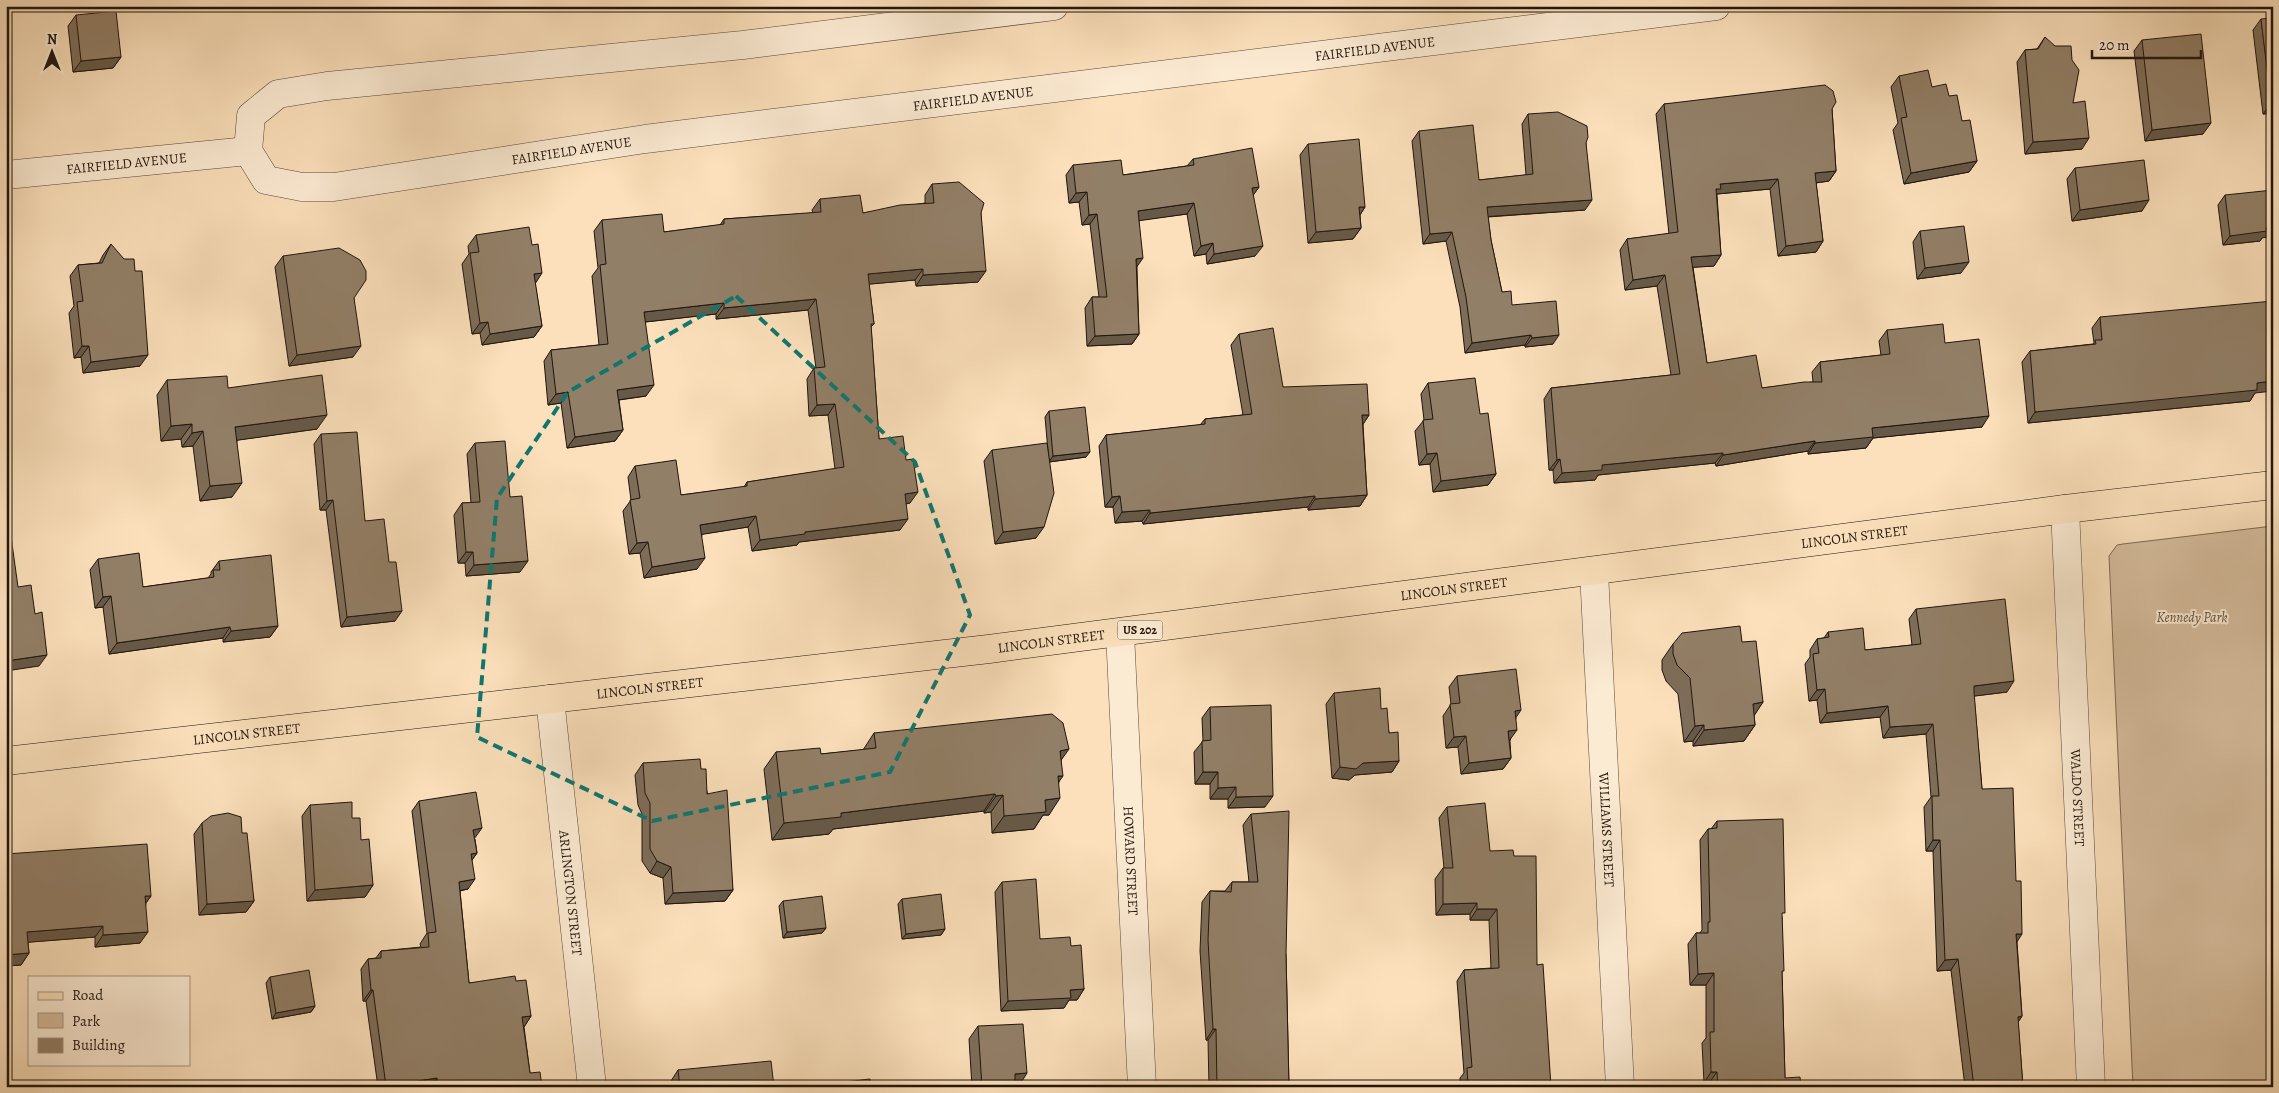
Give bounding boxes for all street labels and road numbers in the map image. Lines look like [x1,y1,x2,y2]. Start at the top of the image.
street label: FAIRFIELD AVENUE [1314,31,1436,65]
street label: FAIRFIELD AVENUE [912,81,1034,115]
street label: FAIRFIELD AVENUE [510,132,633,169]
street label: FAIRFIELD AVENUE [65,148,188,178]
street label: LINCOLN STREET [1800,520,1909,553]
street label: LINCOLN STREET [1399,572,1509,605]
road number: US 202 [1118,620,1162,640]
street label: LINCOLN STREET [996,624,1106,657]
street label: LINCOLN STREET [595,672,705,703]
street label: LINCOLN STREET [192,718,301,749]
street label: WALDO STREET [2066,747,2090,847]
street label: WILLIAMS STREET [1595,771,1619,888]
street label: HOWARD STREET [1119,806,1143,916]
street label: ARLINGTON STREET [555,828,587,957]

